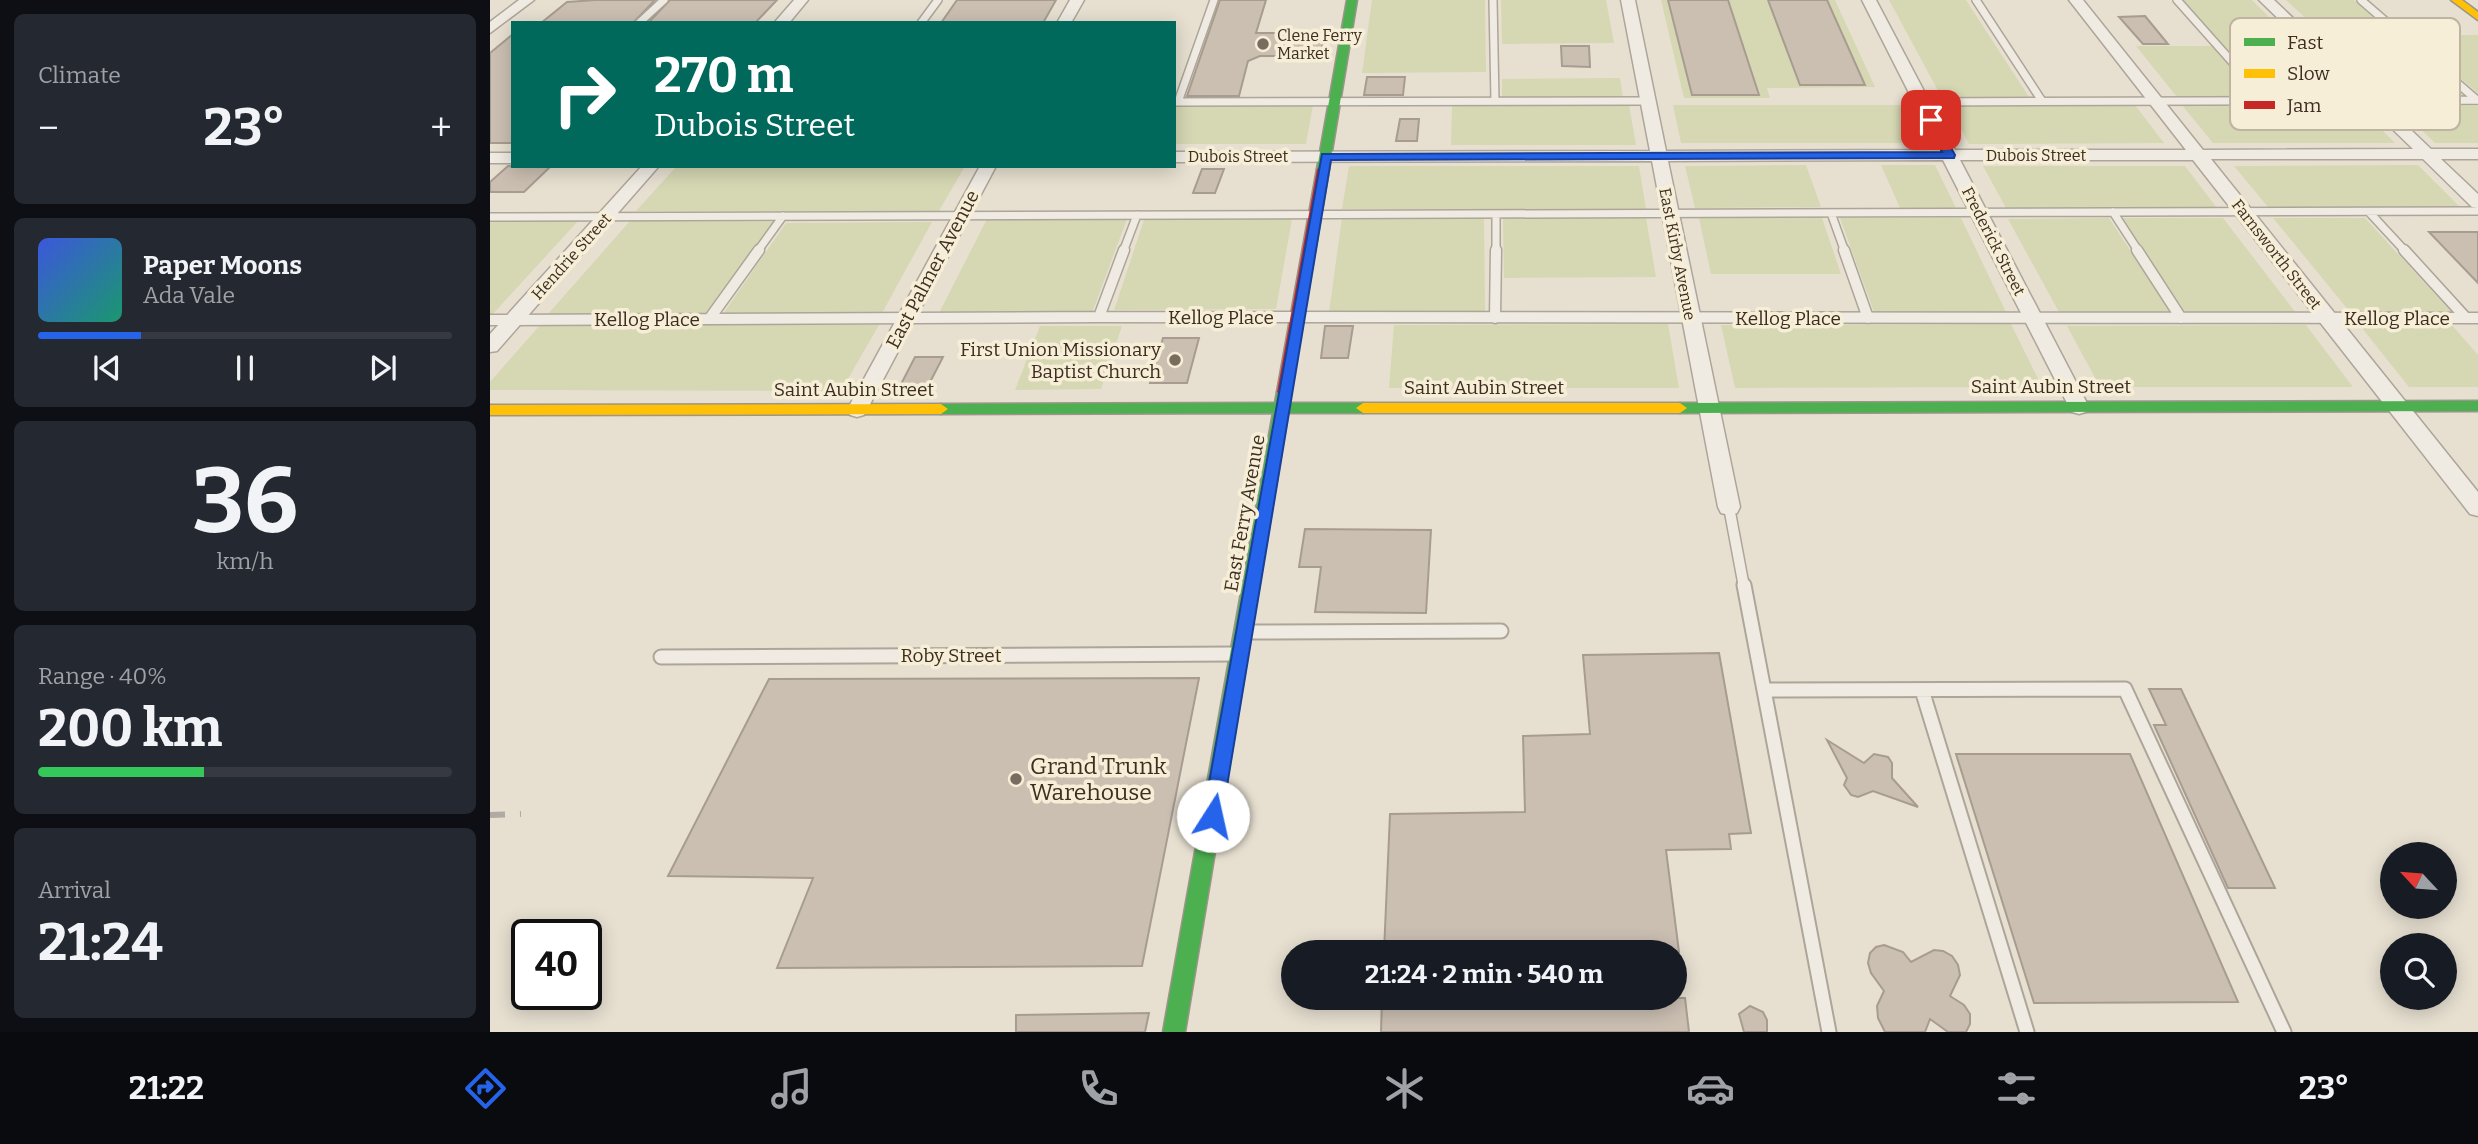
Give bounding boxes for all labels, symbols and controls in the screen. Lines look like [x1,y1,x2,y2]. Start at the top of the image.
legend [2230,18,2460,130]
place label: Clene Ferry Market [1277,26,1362,63]
text: Fast [2287,31,2324,54]
marker: Clene Ferry Market [1255,36,1271,52]
text: 270 m [654,46,794,105]
icon: right [539,49,630,140]
text: Climate [38,61,121,89]
text: Slow [2287,62,2330,85]
pin [1901,90,1961,150]
text: Jam [2286,94,2321,117]
text: 23° [204,96,286,159]
icon: arrive [1912,101,1950,139]
text: − [38,105,59,151]
text: + [430,105,452,151]
text: Dubois Street [654,106,855,144]
street label: Dubois Street [1986,146,2086,165]
street label: Dubois Street [1188,147,1288,166]
street label: Frederick Street [1958,184,2029,299]
street label: East Palmer Avenue [881,186,984,352]
street label: East Kirby Avenue [1655,186,1700,322]
street label: Farnsworth Street [2228,196,2326,313]
street label: Hendrie Street [528,209,615,303]
text: Paper Moons [143,250,302,281]
text: Ada Vale [143,281,235,309]
street label: Kellog Place [1168,306,1274,329]
street label: Kellog Place [1735,307,1841,330]
street label: Kellog Place [2344,307,2450,330]
street label: Kellog Place [594,308,700,331]
place label: First Union Missionary Baptist Church [960,338,1162,383]
icon: previous [88,349,126,387]
icon: pause [226,349,264,387]
icon: next [364,349,402,387]
marker: First Union Missionary Baptist Church [1167,352,1183,368]
street label: Saint Aubin Street [1971,375,2131,398]
street label: Saint Aubin Street [1404,376,1564,399]
street label: Saint Aubin Street [774,378,934,401]
street label: East Ferry Avenue [1219,433,1270,593]
text: 36 [192,447,298,556]
text: km/h [217,547,273,575]
street label: Roby Street [900,644,1002,667]
text: Range · 40% [38,662,167,690]
text: 200 km [38,697,222,760]
place label: Grand Trunk Warehouse [1030,752,1167,806]
marker: Grand Trunk Warehouse [1008,771,1024,787]
position arrow [1176,779,1250,853]
north arrow [2380,842,2457,919]
map controls [2380,842,2457,1010]
text: Arrival [38,876,111,904]
text: 21:24 [38,911,163,974]
speed limit sign: 40 [511,919,602,1010]
button: search [2380,933,2457,1010]
text: 21:24 · 2 min · 540 m [1365,959,1603,990]
icon: directions [461,1064,510,1113]
icon: music [767,1064,816,1113]
icon: phone [1074,1064,1123,1113]
icon: climate [1380,1064,1429,1113]
icon: car [1686,1064,1735,1113]
icon: filters [1992,1064,2041,1113]
text: 21:22 [129,1069,204,1107]
text: 23° [2299,1069,2349,1107]

